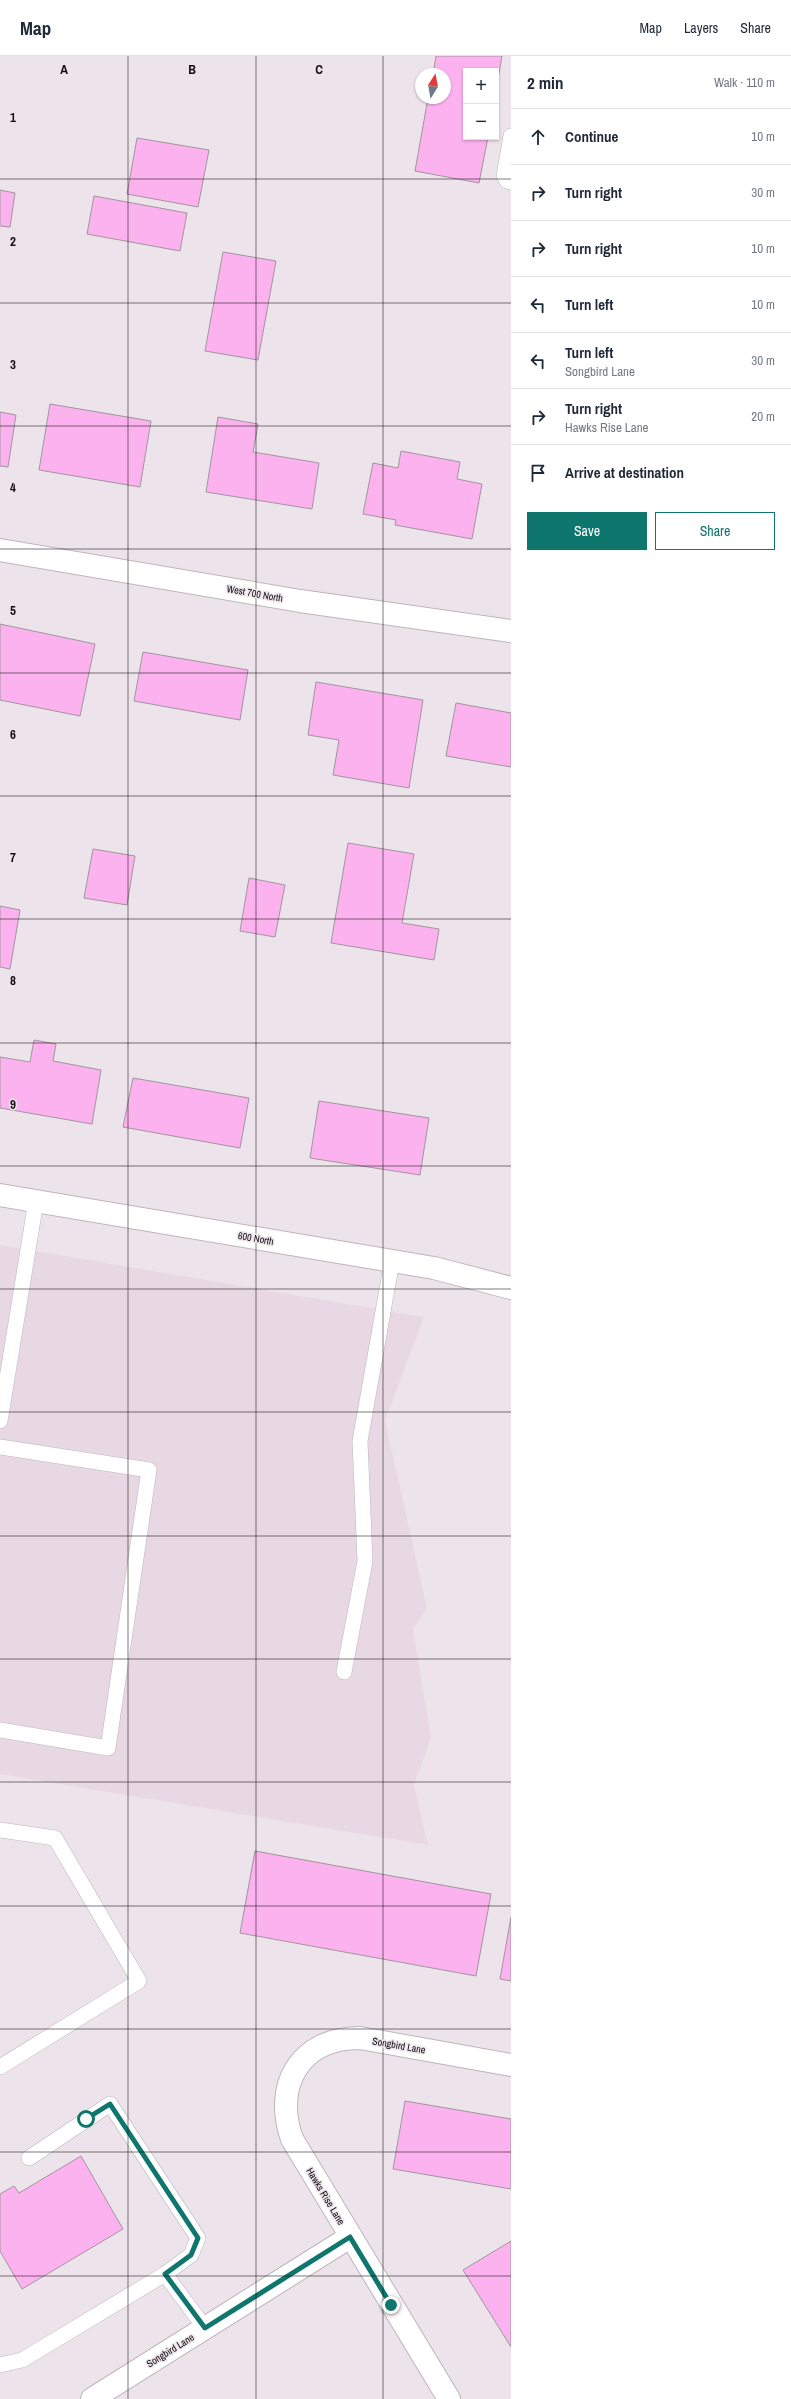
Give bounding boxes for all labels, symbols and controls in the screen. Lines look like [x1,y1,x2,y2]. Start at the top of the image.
text: Map [20,15,51,41]
text: Map [640,19,662,37]
text: Layers [684,19,718,37]
text: Share [740,19,771,37]
text: A [60,61,68,78]
text: B [188,61,196,78]
text: C [315,61,323,78]
north arrow [415,68,451,104]
map controls [463,68,499,140]
button: + [463,68,499,104]
text: 2 min [527,71,563,94]
text: Walk · 110 m [714,74,775,91]
button: − [463,104,499,140]
text: 1 [10,109,16,126]
icon: ahead [527,126,549,148]
text: Continue [565,126,618,147]
text: 10 m [751,128,775,145]
icon: right [527,182,549,204]
text: Turn right [565,182,622,203]
text: 30 m [751,184,775,201]
text: 2 [10,233,16,250]
icon: right [527,238,549,260]
text: Turn right [565,238,622,259]
text: 10 m [751,240,775,257]
icon: left [527,294,549,316]
text: Turn left [565,294,613,315]
text: 10 m [751,296,775,313]
text: Turn left [565,342,613,363]
icon: left [527,350,549,372]
text: 30 m [751,352,775,369]
text: 3 [10,356,16,373]
text: Songbird Lane [565,363,635,380]
text: Turn right [565,398,622,419]
icon: right [527,406,549,428]
text: 20 m [751,408,775,425]
text: Hawks Rise Lane [565,419,649,436]
icon: arrive [527,462,549,484]
text: Arrive at destination [565,462,684,483]
text: 4 [10,479,16,496]
button: Save [527,512,647,550]
button: Share [655,512,775,550]
street label: West 700 North [226,582,284,605]
text: 5 [10,602,16,619]
text: 6 [10,726,16,743]
text: 7 [10,849,16,866]
text: 8 [10,972,16,989]
text: 9 [10,1096,16,1113]
street label: 600 North [237,1229,275,1248]
street label: Songbird Lane [371,2034,427,2057]
route start [77,2110,95,2128]
street label: Hawks Rise Lane [303,2165,348,2228]
route end [382,2296,400,2314]
street label: Songbird Lane [144,2330,197,2370]

